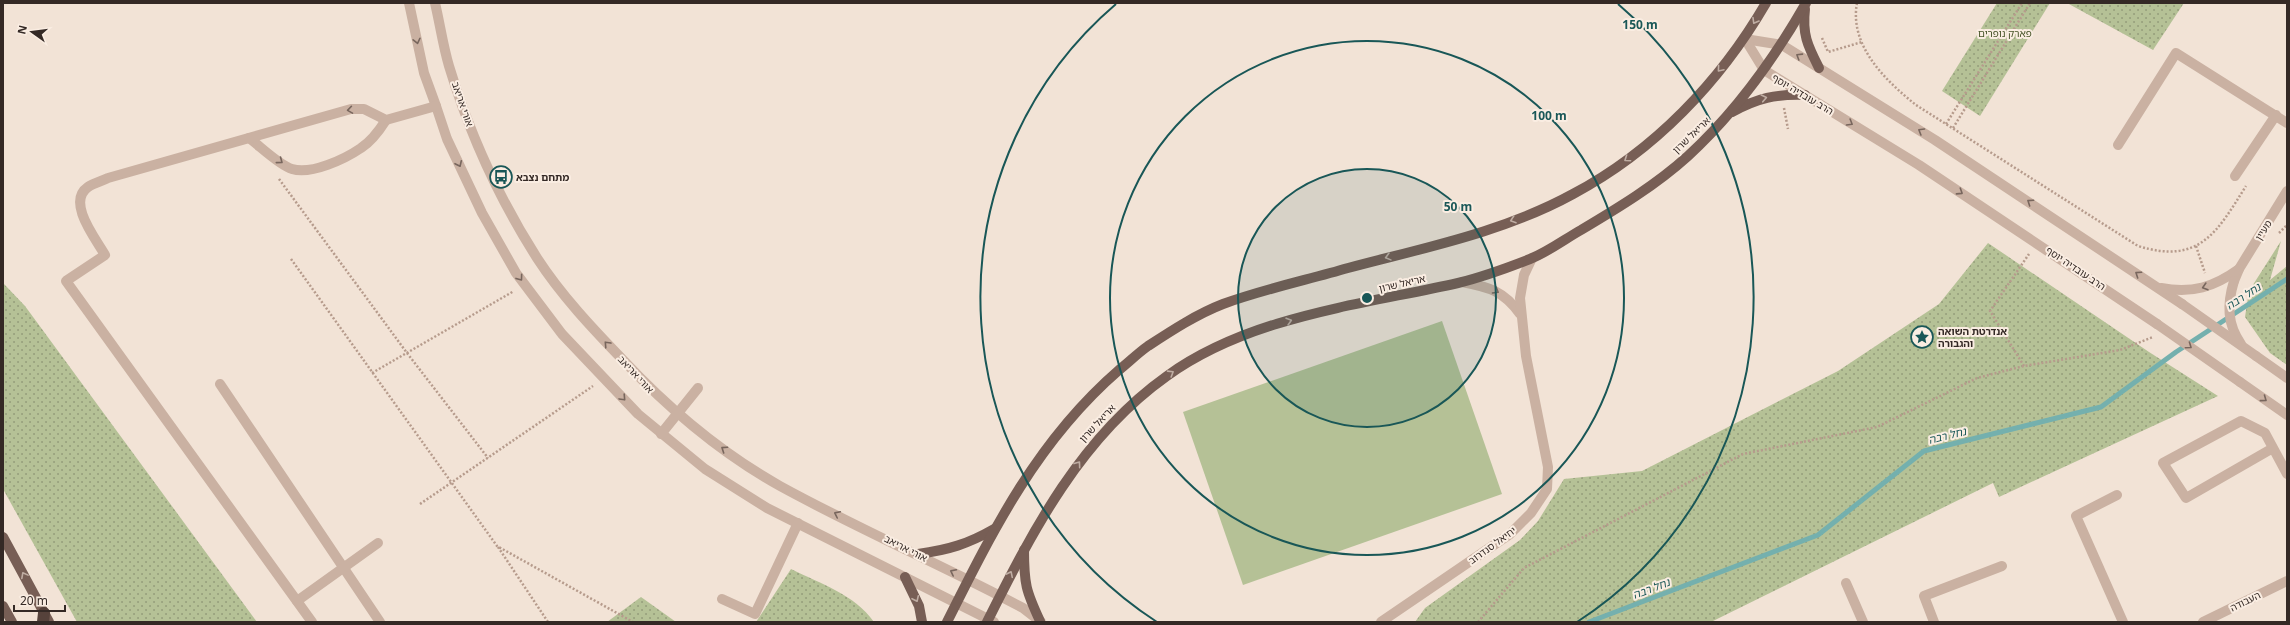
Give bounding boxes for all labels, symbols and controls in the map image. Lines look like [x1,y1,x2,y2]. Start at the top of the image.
north arrow [12,12,52,52]
text: 150 m [1622,16,1658,33]
one-way arrow [1753,17,1760,24]
text: N [13,23,30,36]
park label: פארק נופרים [1978,26,2032,40]
one-way arrow [413,38,421,44]
one-way arrow [1796,53,1803,61]
one-way arrow [1717,65,1724,72]
street label: הרב עובדיה יוסף [1770,70,1836,118]
street label: אורי אריאב [449,80,477,128]
one-way arrow [1761,94,1767,102]
one-way arrow [347,106,353,114]
text: 100 m [1531,107,1567,124]
street label: אריאל שרון [1669,114,1713,156]
one-way arrow [1846,118,1853,125]
one-way arrow [1918,128,1925,136]
one-way arrow [1624,154,1631,162]
one-way arrow [276,157,283,164]
one-way arrow [454,159,462,167]
bus stop icon: מתחם נצבא [488,164,514,190]
place label: מתחם נצבא [516,170,569,184]
one-way arrow [1956,187,1963,195]
text: 50 m [1444,198,1472,215]
one-way arrow [2027,200,2034,207]
one-way arrow [1509,216,1516,224]
street label: מעיין [2251,217,2275,243]
street label: הרב עובדיה יוסף [2043,243,2109,293]
one-way arrow [1385,253,1391,261]
street label: אריאל שרון [1377,271,1427,295]
one-way arrow [2136,272,2143,279]
one-way arrow [515,274,522,281]
water label: נחל רבה [2223,279,2264,313]
one-way arrow [2202,282,2209,291]
one-way arrow [1492,287,1499,294]
centre of rings [1360,291,1374,305]
one-way arrow [1285,317,1292,326]
place icon: אנדרטת השואה והגבורה [1909,324,1935,350]
place label: אנדרטת השואה והגבורה [1938,324,2007,350]
one-way arrow [604,341,612,349]
one-way arrow [2184,341,2191,348]
street label: אורי אריאב [615,352,657,396]
one-way arrow [1167,371,1174,378]
one-way arrow [618,393,625,401]
one-way arrow [2259,394,2266,401]
street label: אריאל שרון [1076,401,1118,445]
water label: נחל רבה [1926,423,1968,447]
one-way arrow [721,447,728,454]
one-way arrow [1074,461,1081,468]
one-way arrow [833,511,841,518]
street label: יחיאל סנדרוב [1465,523,1519,567]
street label: אורי אריאב [882,531,930,565]
one-way arrow [950,569,957,577]
one-way arrow [1005,571,1013,579]
one-way arrow [21,572,29,580]
water label: נחל רבה [1630,574,1672,602]
scale bar [14,587,65,613]
street label: העבודה [2227,588,2263,614]
text: 20 m [20,592,48,609]
one-way arrow [911,595,919,602]

